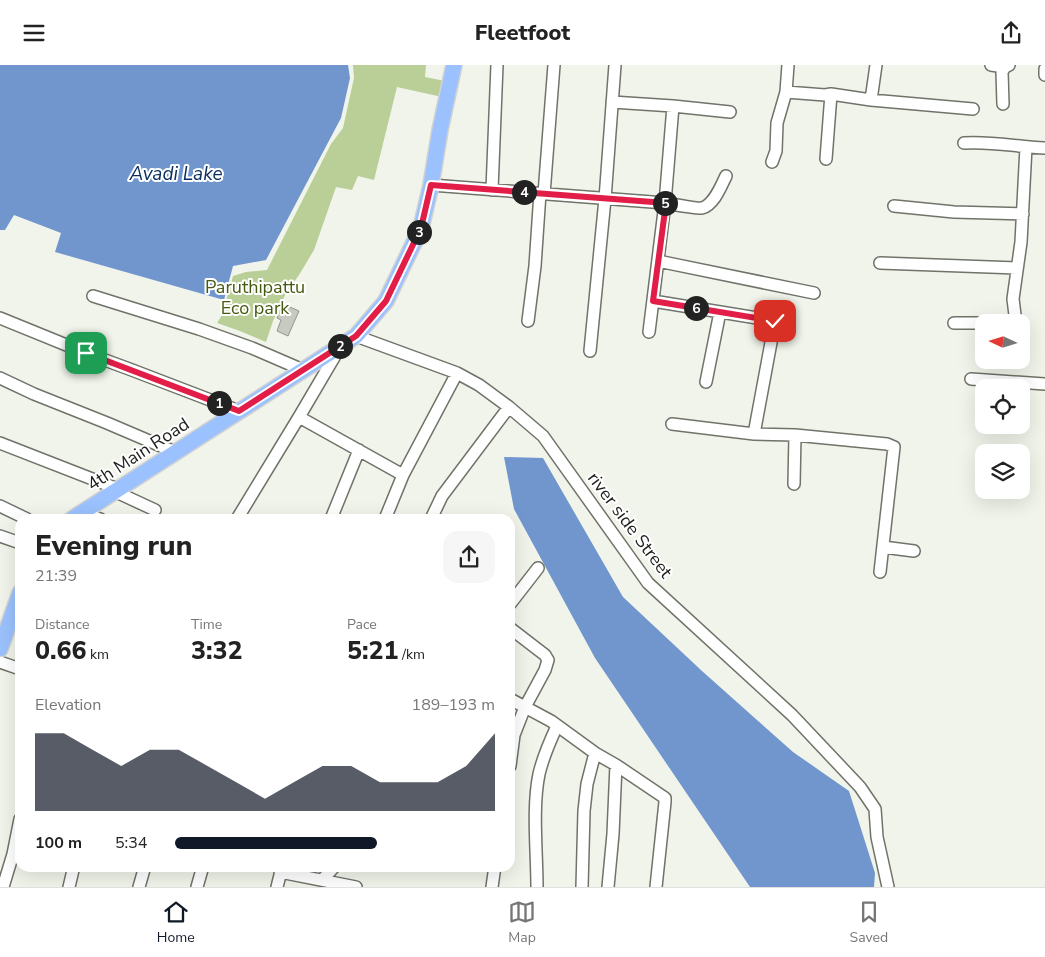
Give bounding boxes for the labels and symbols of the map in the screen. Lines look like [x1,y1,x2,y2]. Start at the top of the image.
water label: Avadi Lake [128,161,223,187]
pin: 4 [512,179,536,205]
pin: 5 [652,191,678,215]
pin: 3 [406,219,432,245]
park label: Paruthipattu Eco park [205,275,305,320]
pin: 6 [684,295,708,321]
pin [754,300,796,342]
north arrow [975,314,1030,369]
pin [65,332,107,374]
pin: 2 [328,333,352,359]
pin: 1 [206,391,232,415]
street label: 4th Main Road [82,412,194,496]
street label: river side Street [582,467,678,584]

